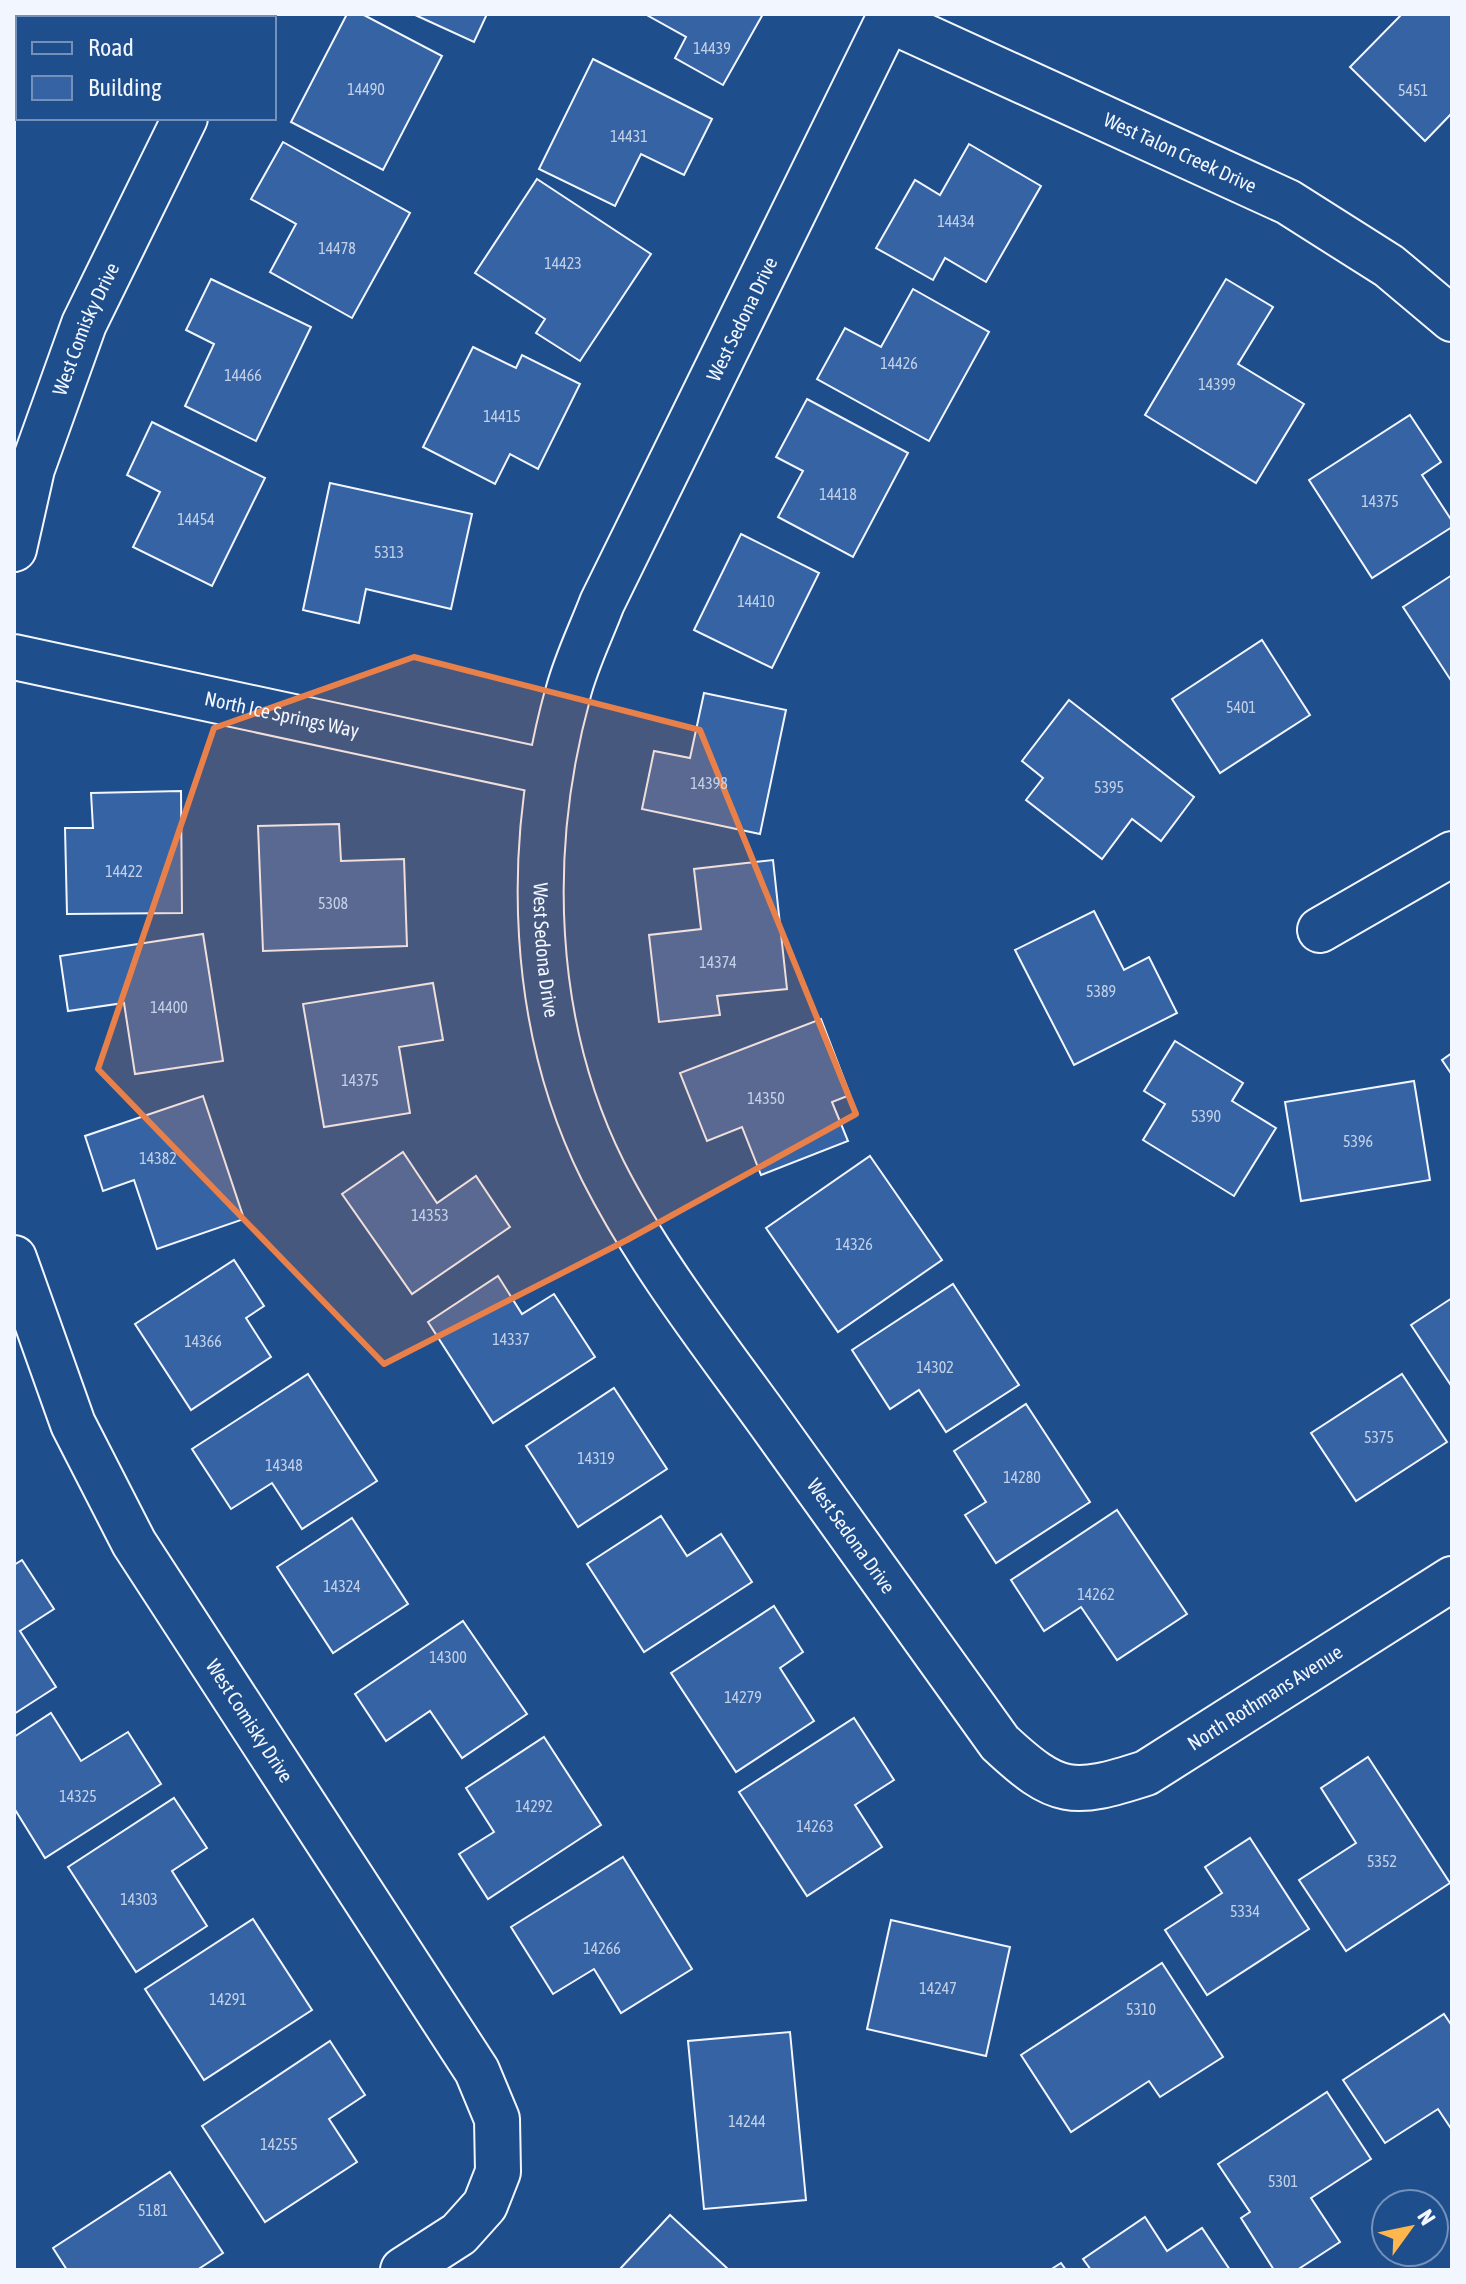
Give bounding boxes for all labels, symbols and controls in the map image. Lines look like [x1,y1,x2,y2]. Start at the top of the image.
legend [16,16,276,120]
text: Road [88,34,134,61]
house number: 14439 [693,39,731,57]
text: Building [88,74,162,101]
house number: 14490 [347,80,385,98]
house number: 5451 [1398,81,1428,99]
street label: West Talon Creek Drive [1100,108,1260,197]
house number: 14431 [610,127,648,145]
house number: 14434 [937,212,975,230]
house number: 14478 [318,239,356,257]
street label: West Sedona Drive [702,253,782,385]
house number: 14423 [544,254,582,272]
street label: West Comisky Drive [47,259,123,398]
house number: 14426 [880,354,918,372]
house number: 14466 [224,366,262,384]
house number: 14399 [1198,375,1236,393]
house number: 14415 [483,407,521,425]
house number: 14418 [819,485,857,503]
house number: 14375 [1361,492,1399,510]
house number: 14454 [177,510,215,528]
house number: 5313 [374,543,404,561]
house number: 14410 [737,592,775,610]
street label: North Ice Springs Way [203,686,361,742]
house number: 5401 [1226,698,1256,716]
house number: 14398 [690,774,728,792]
house number: 5395 [1094,778,1124,796]
house number: 14422 [105,862,143,880]
street label: West Sedona Drive [530,882,564,1019]
house number: 5308 [318,894,348,912]
house number: 14374 [699,953,737,971]
house number: 5389 [1086,982,1116,1000]
house number: 14400 [150,998,188,1016]
house number: 14375 [341,1071,379,1089]
house number: 14350 [747,1089,785,1107]
house number: 5390 [1191,1107,1221,1125]
house number: 5396 [1343,1132,1373,1150]
house number: 14382 [139,1149,177,1167]
house number: 14353 [411,1206,449,1224]
house number: 14326 [835,1235,873,1253]
house number: 14337 [492,1330,530,1348]
house number: 14366 [184,1332,222,1350]
house number: 14302 [916,1358,954,1376]
house number: 5375 [1364,1428,1394,1446]
house number: 14319 [577,1449,615,1467]
house number: 14348 [265,1456,303,1474]
house number: 14280 [1003,1468,1041,1486]
street label: West Sedona Drive [803,1474,900,1598]
house number: 14324 [323,1577,361,1595]
house number: 14262 [1077,1585,1115,1603]
street label: North Rothmans Avenue [1183,1640,1346,1755]
house number: 14300 [429,1648,467,1666]
street label: West Comisky Drive [202,1655,298,1786]
house number: 14279 [724,1688,762,1706]
house number: 14325 [59,1787,97,1805]
house number: 14292 [515,1797,553,1815]
house number: 14263 [796,1817,834,1835]
house number: 5352 [1367,1852,1397,1870]
house number: 14303 [120,1890,158,1908]
house number: 5334 [1230,1902,1260,1920]
house number: 14266 [583,1939,621,1957]
house number: 14247 [919,1979,957,1997]
house number: 14291 [209,1990,247,2008]
house number: 5310 [1126,2000,1156,2018]
house number: 14244 [728,2112,766,2130]
house number: 14255 [260,2135,298,2153]
house number: 5301 [1268,2172,1298,2190]
north arrow [1370,2188,1450,2268]
house number: 5181 [138,2201,168,2219]
text: N [1412,2205,1441,2230]

